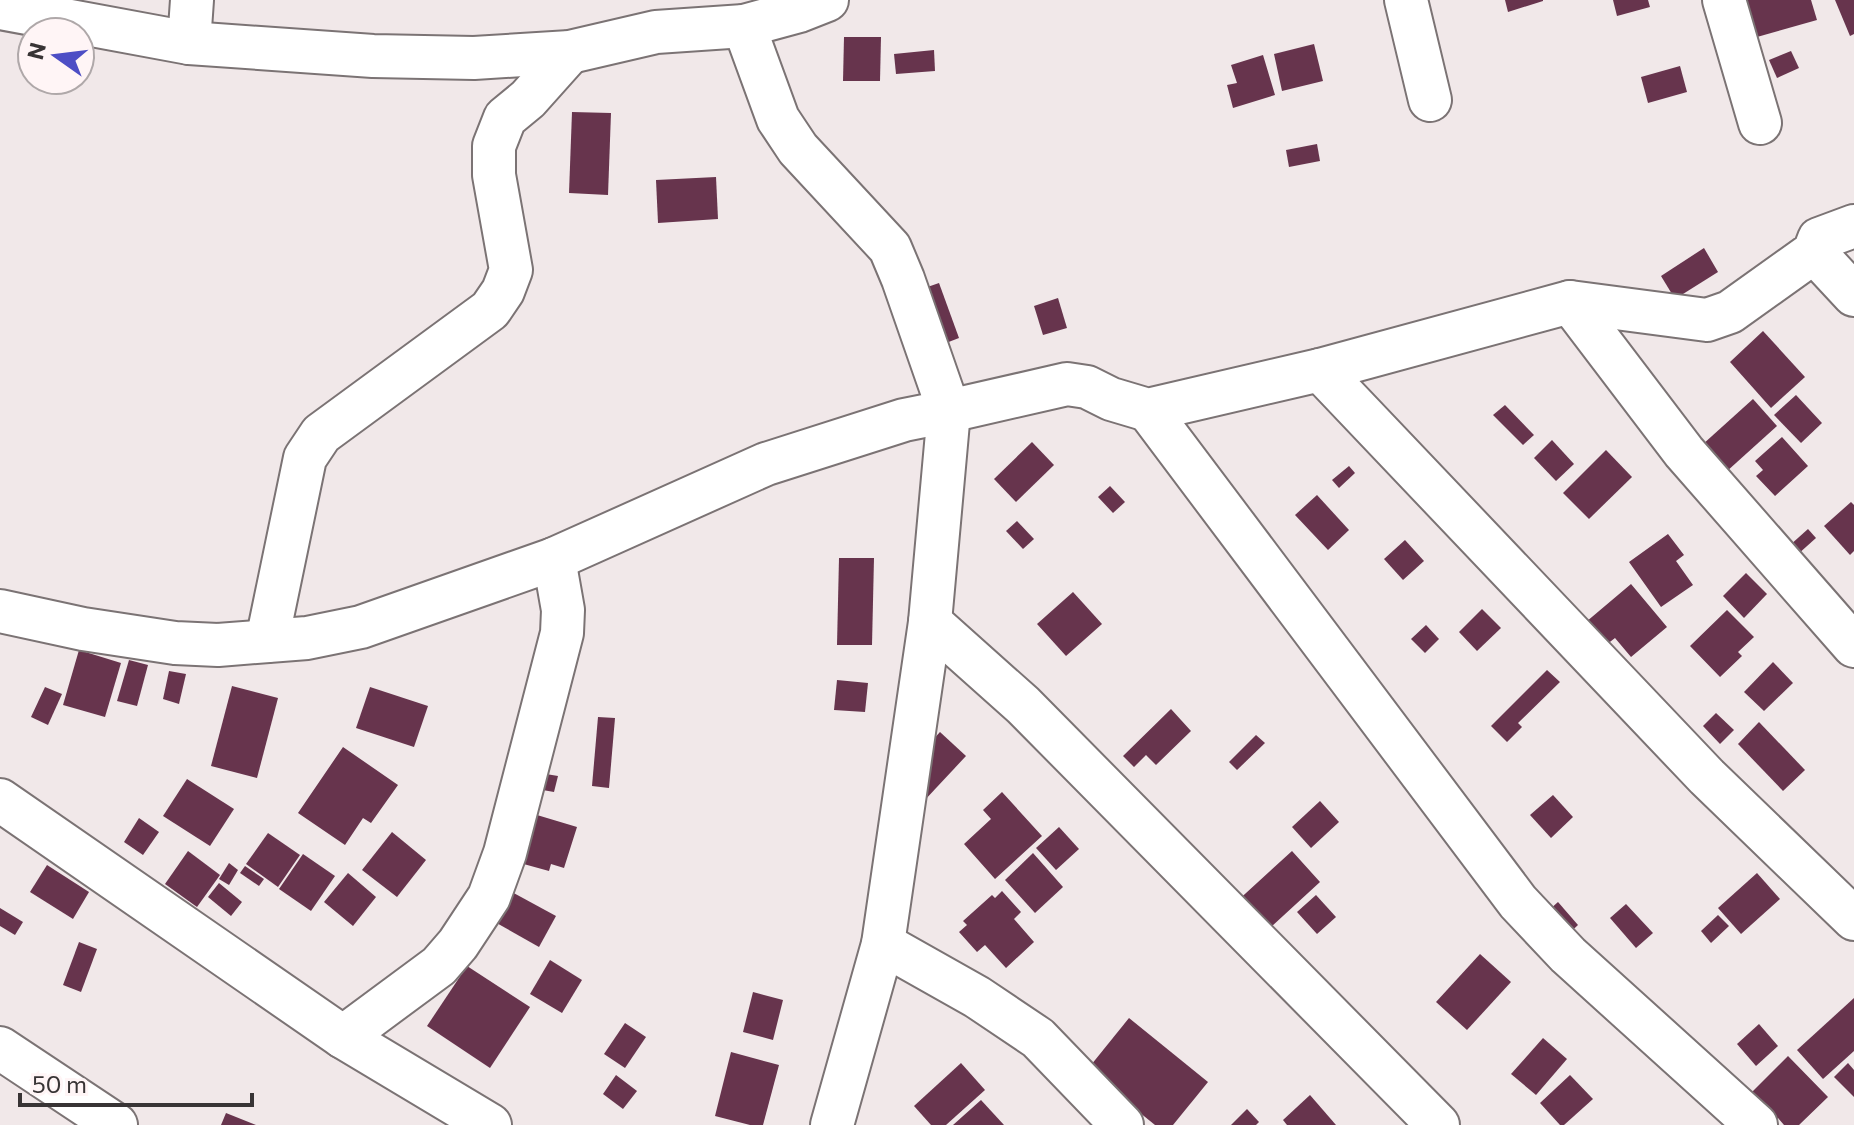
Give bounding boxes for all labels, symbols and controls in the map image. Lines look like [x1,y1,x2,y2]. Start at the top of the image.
north arrow [16,16,96,96]
text: N [21,40,51,62]
scale bar [20,1057,252,1107]
text: 50 m [32,1069,87,1098]

